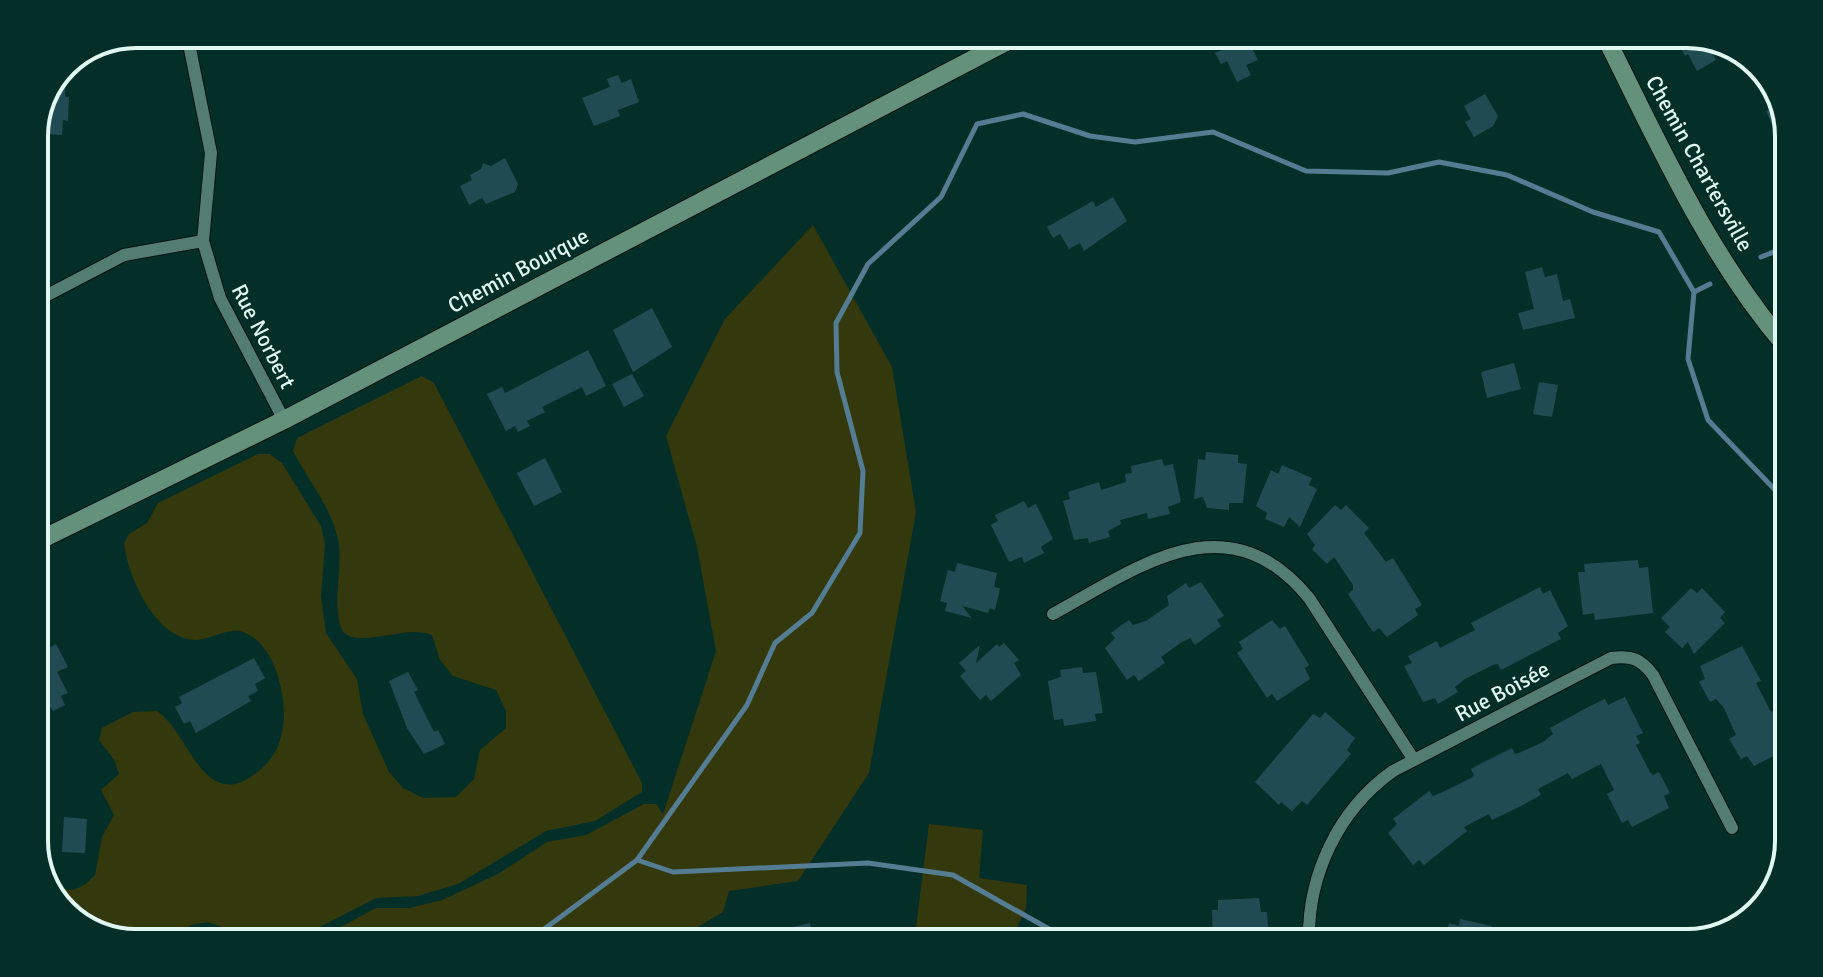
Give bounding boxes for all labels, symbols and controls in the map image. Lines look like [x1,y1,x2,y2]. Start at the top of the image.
street label: Chemin Chartersville [1640,71,1759,256]
street label: Chemin Bourque [443,222,593,319]
street label: Rue Norbert [226,279,302,393]
street label: Rue Boisée [1450,655,1554,728]

